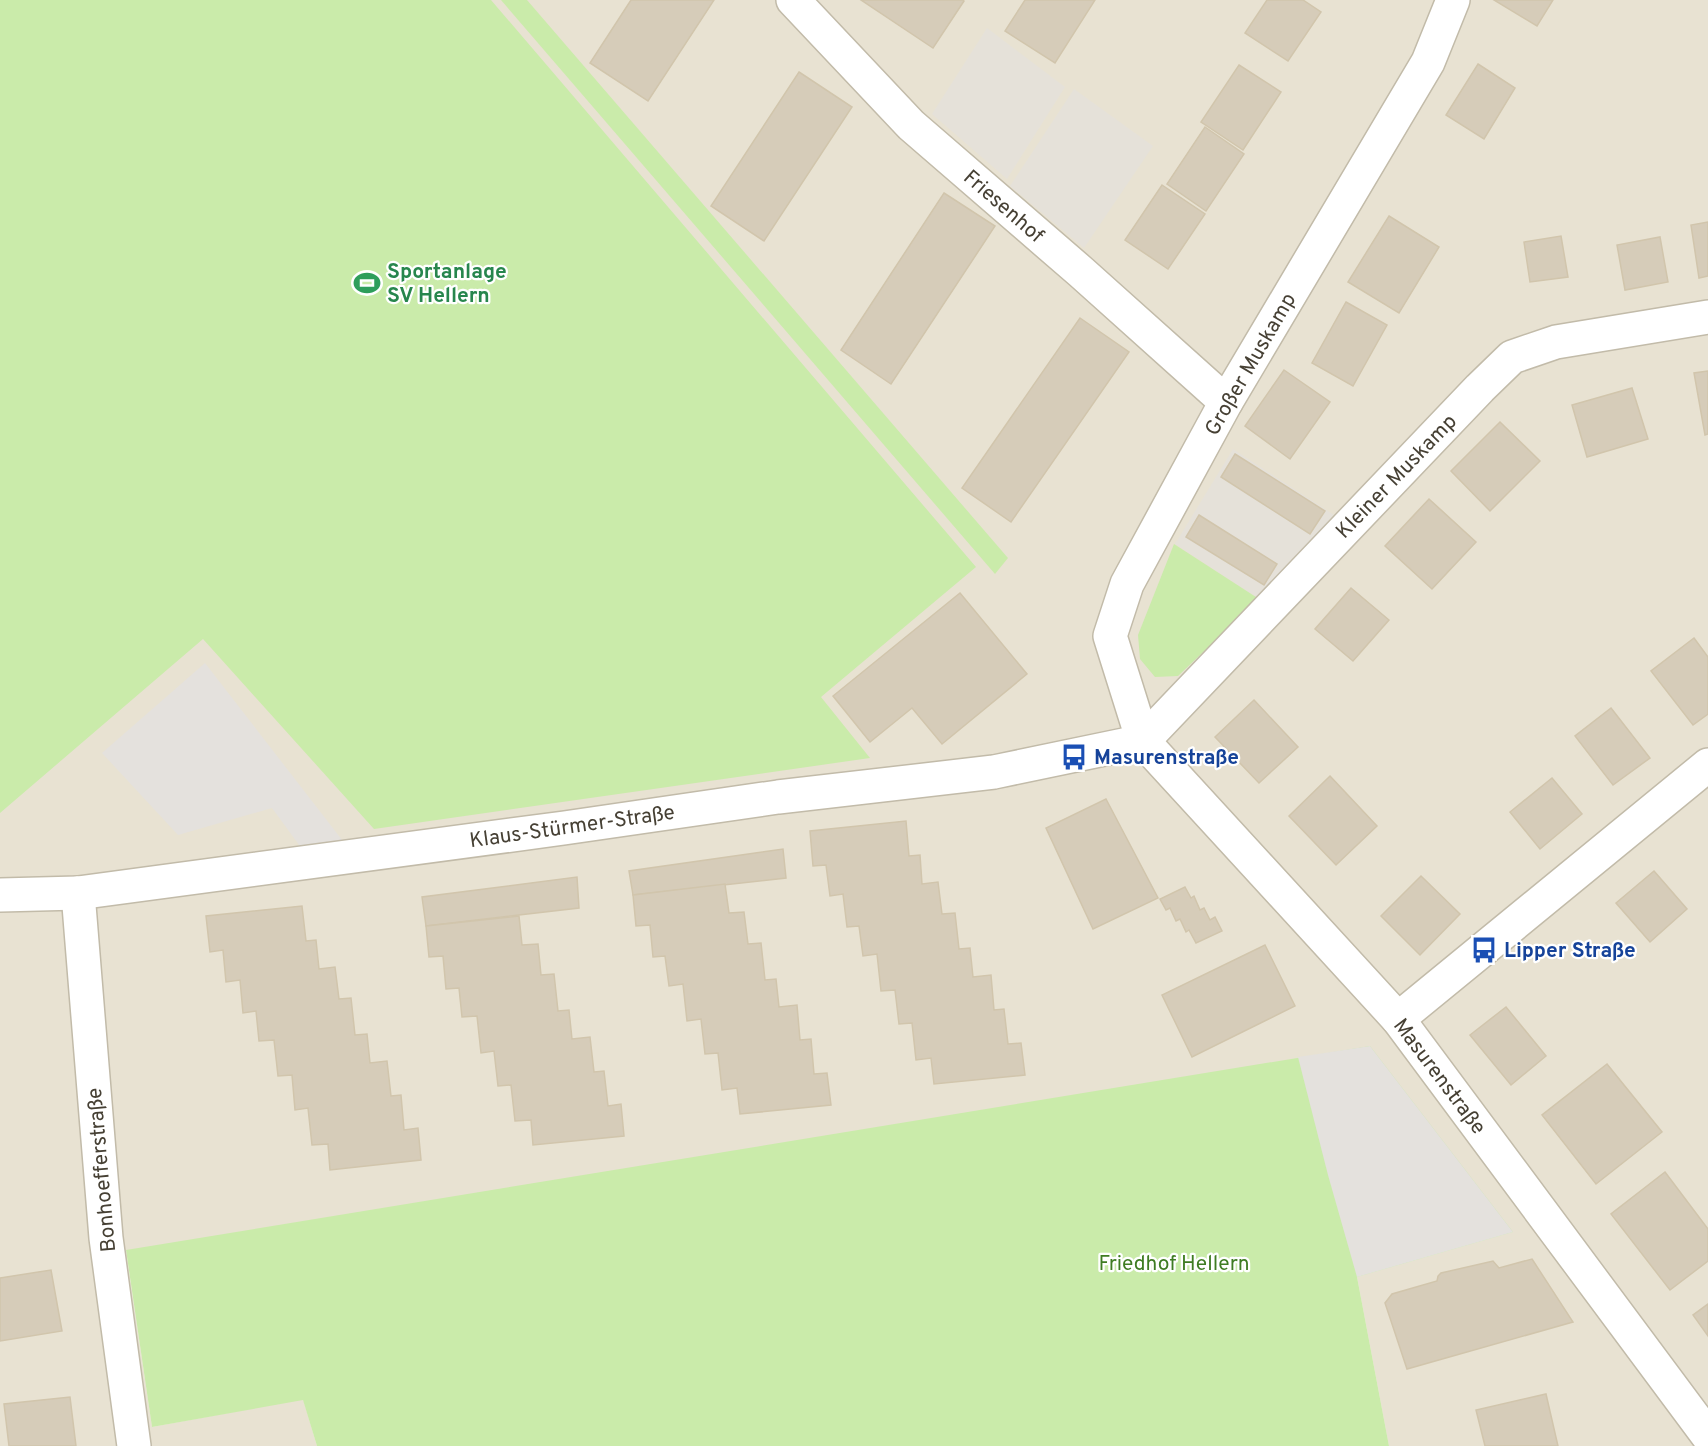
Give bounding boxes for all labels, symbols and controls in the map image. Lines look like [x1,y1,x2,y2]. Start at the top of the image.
street label: Friesenhof [957,165,1049,250]
place label: Sportanlage SV Hellern [387,259,507,310]
sports icon: Sportanlage SV Hellern [352,268,382,298]
street label: Großer Muskamp [1199,289,1303,441]
street label: Kleiner Muskamp [1331,409,1463,545]
bus stop icon: Masurenstraße [1059,742,1089,772]
place label: Masurenstraße [1094,745,1239,772]
street label: Klaus-Stürmer-Straße [468,800,677,855]
bus stop icon: Lipper Straße [1469,935,1499,965]
place label: Lipper Straße [1504,938,1636,965]
street label: Masurenstraße [1386,1014,1491,1140]
street label: Bonhoefferstraße [82,1087,123,1253]
park label: Friedhof Hellern [1098,1251,1250,1278]

